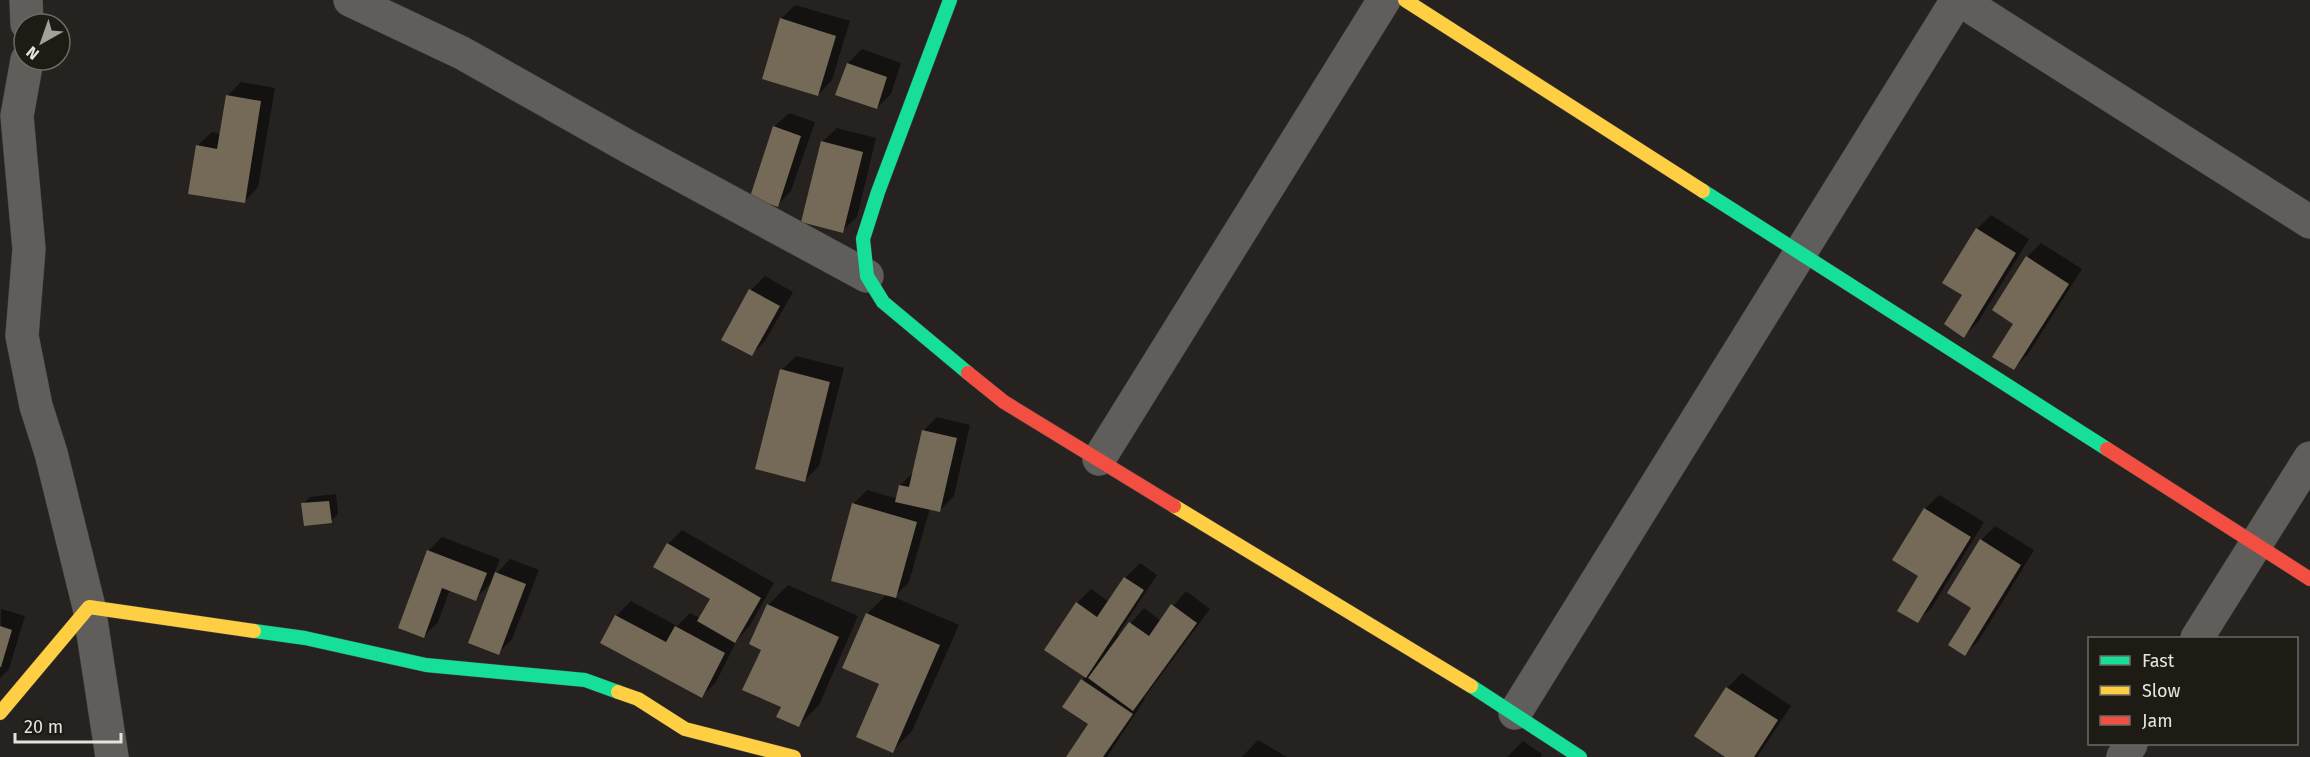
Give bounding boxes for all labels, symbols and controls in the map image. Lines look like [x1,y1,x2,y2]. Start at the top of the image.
north arrow [12,12,72,72]
text: N [23,42,43,64]
legend [2088,637,2298,745]
text: Fast [2142,650,2175,672]
text: Slow [2142,680,2181,702]
scale bar [15,706,122,744]
text: Jam [2142,710,2173,732]
text: 20 m [24,716,63,738]

